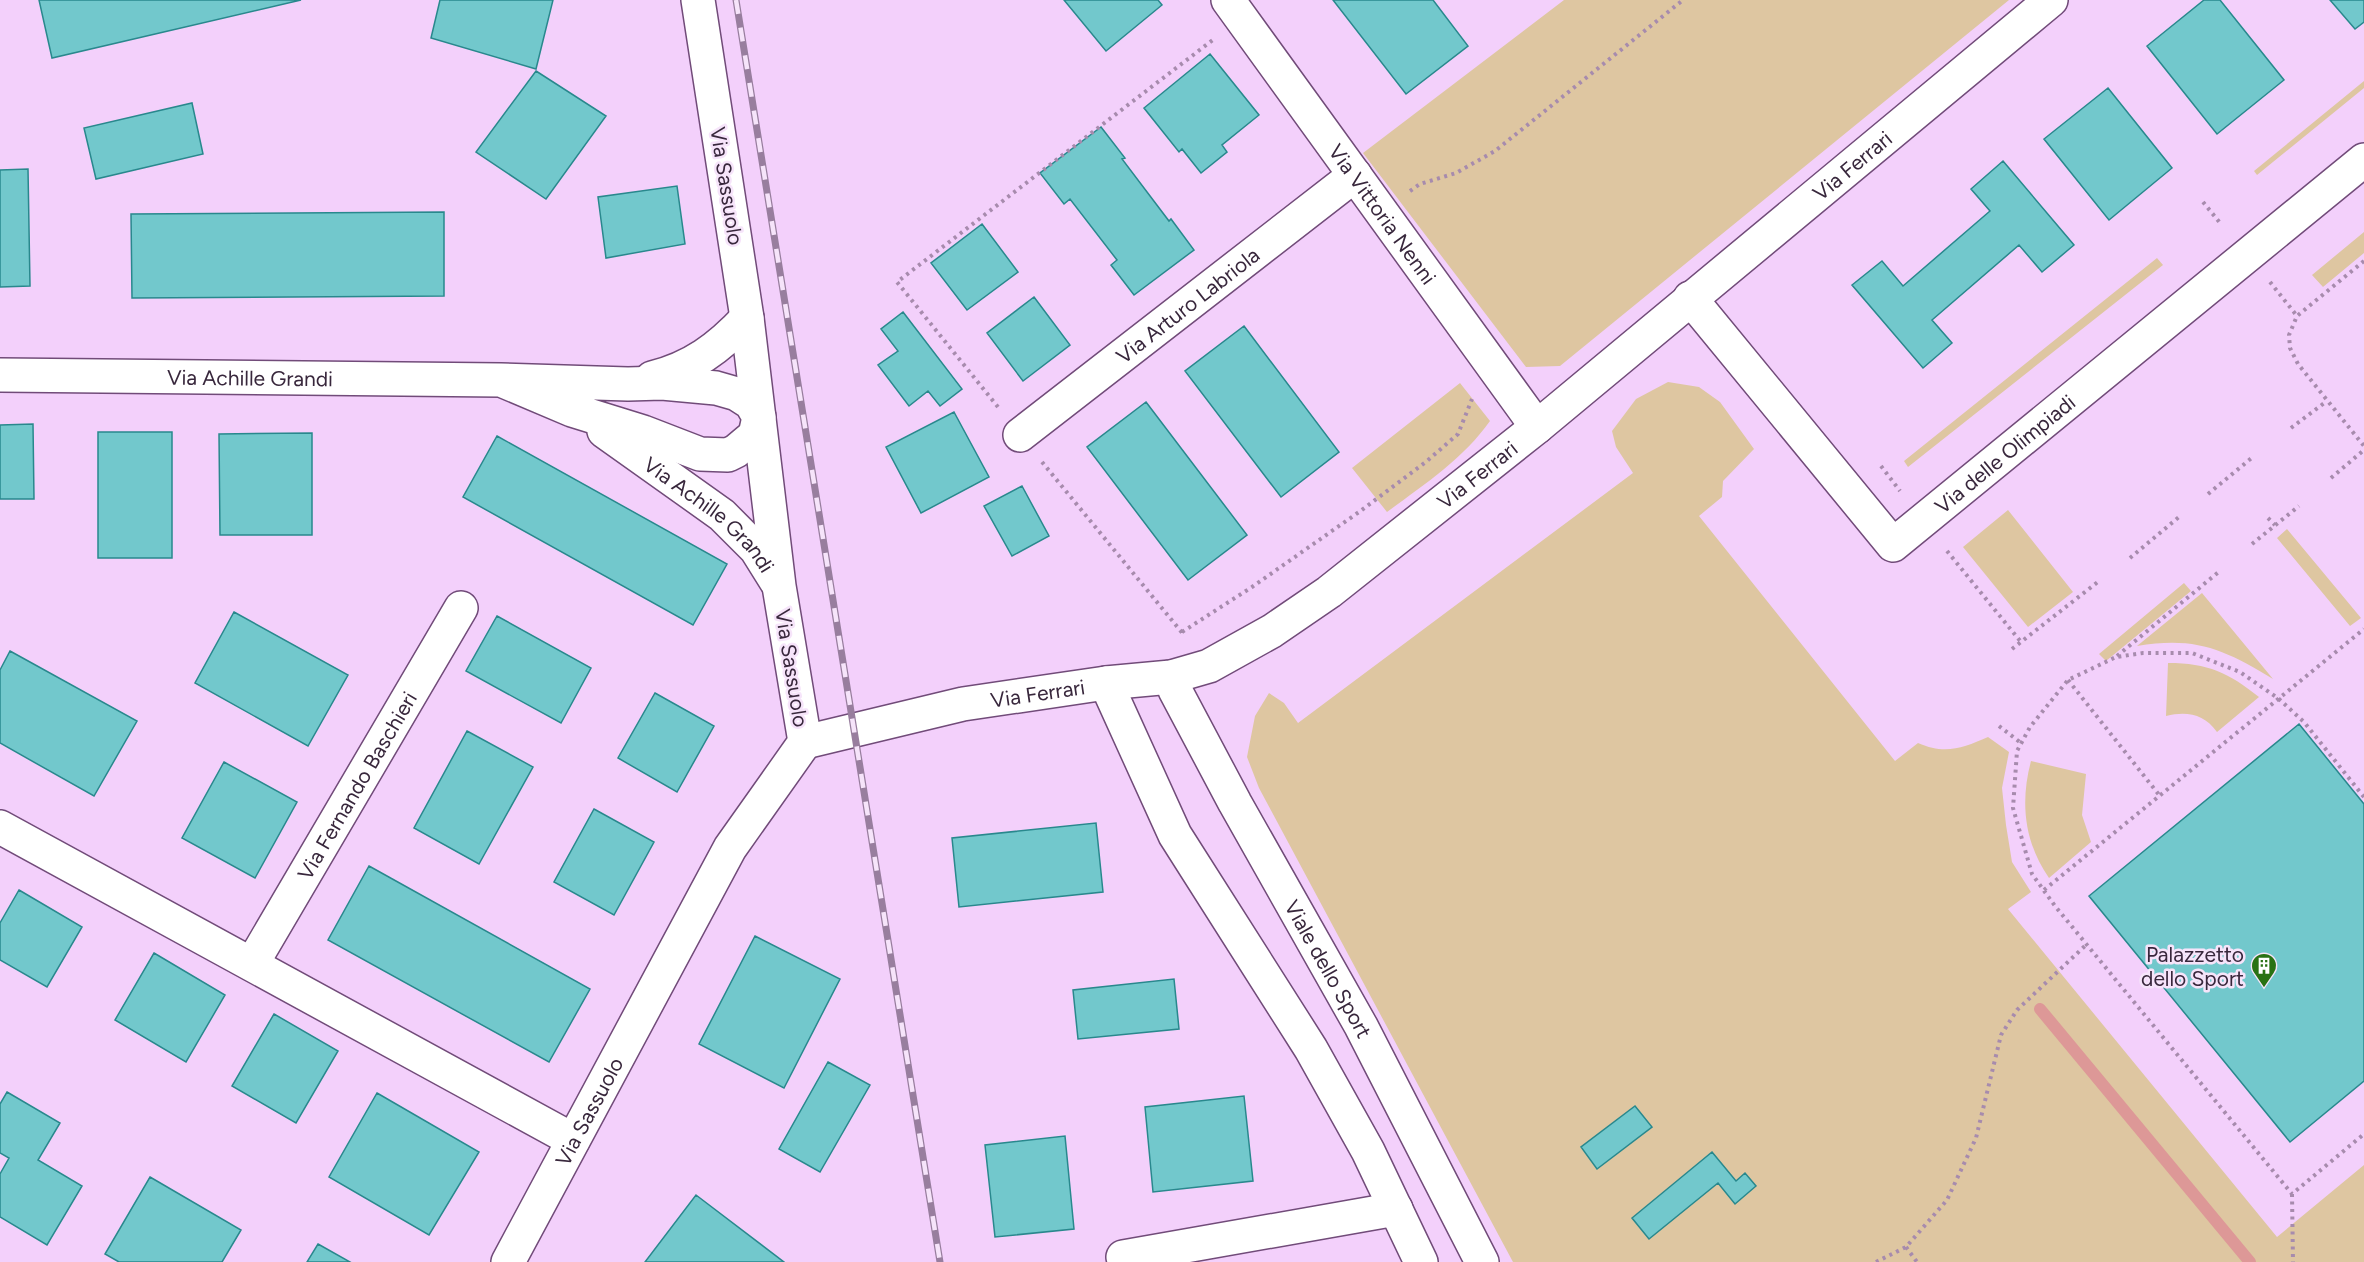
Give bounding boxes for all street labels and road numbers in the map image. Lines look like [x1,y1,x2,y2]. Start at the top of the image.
street label: Via Sassuolo [705,125,749,247]
street label: Via Ferrari [1807,125,1897,205]
street label: Via Vittoria Nenni [1324,139,1442,289]
street label: Via Arturo Labriola [1111,242,1264,368]
street label: Via Achille Grandi [167,364,333,391]
street label: Via delle Olimpiadi [1929,389,2080,518]
street label: Via Ferrari [1432,435,1522,514]
street label: Via Achille Grandi [639,451,780,577]
street label: Via Sassuolo [770,607,814,729]
street label: Via Ferrari [989,674,1087,712]
street label: Via Fernando Baschieri [292,687,422,884]
street label: Viale dello Sport [1280,895,1377,1042]
street label: Via Sassuolo [550,1053,628,1170]

